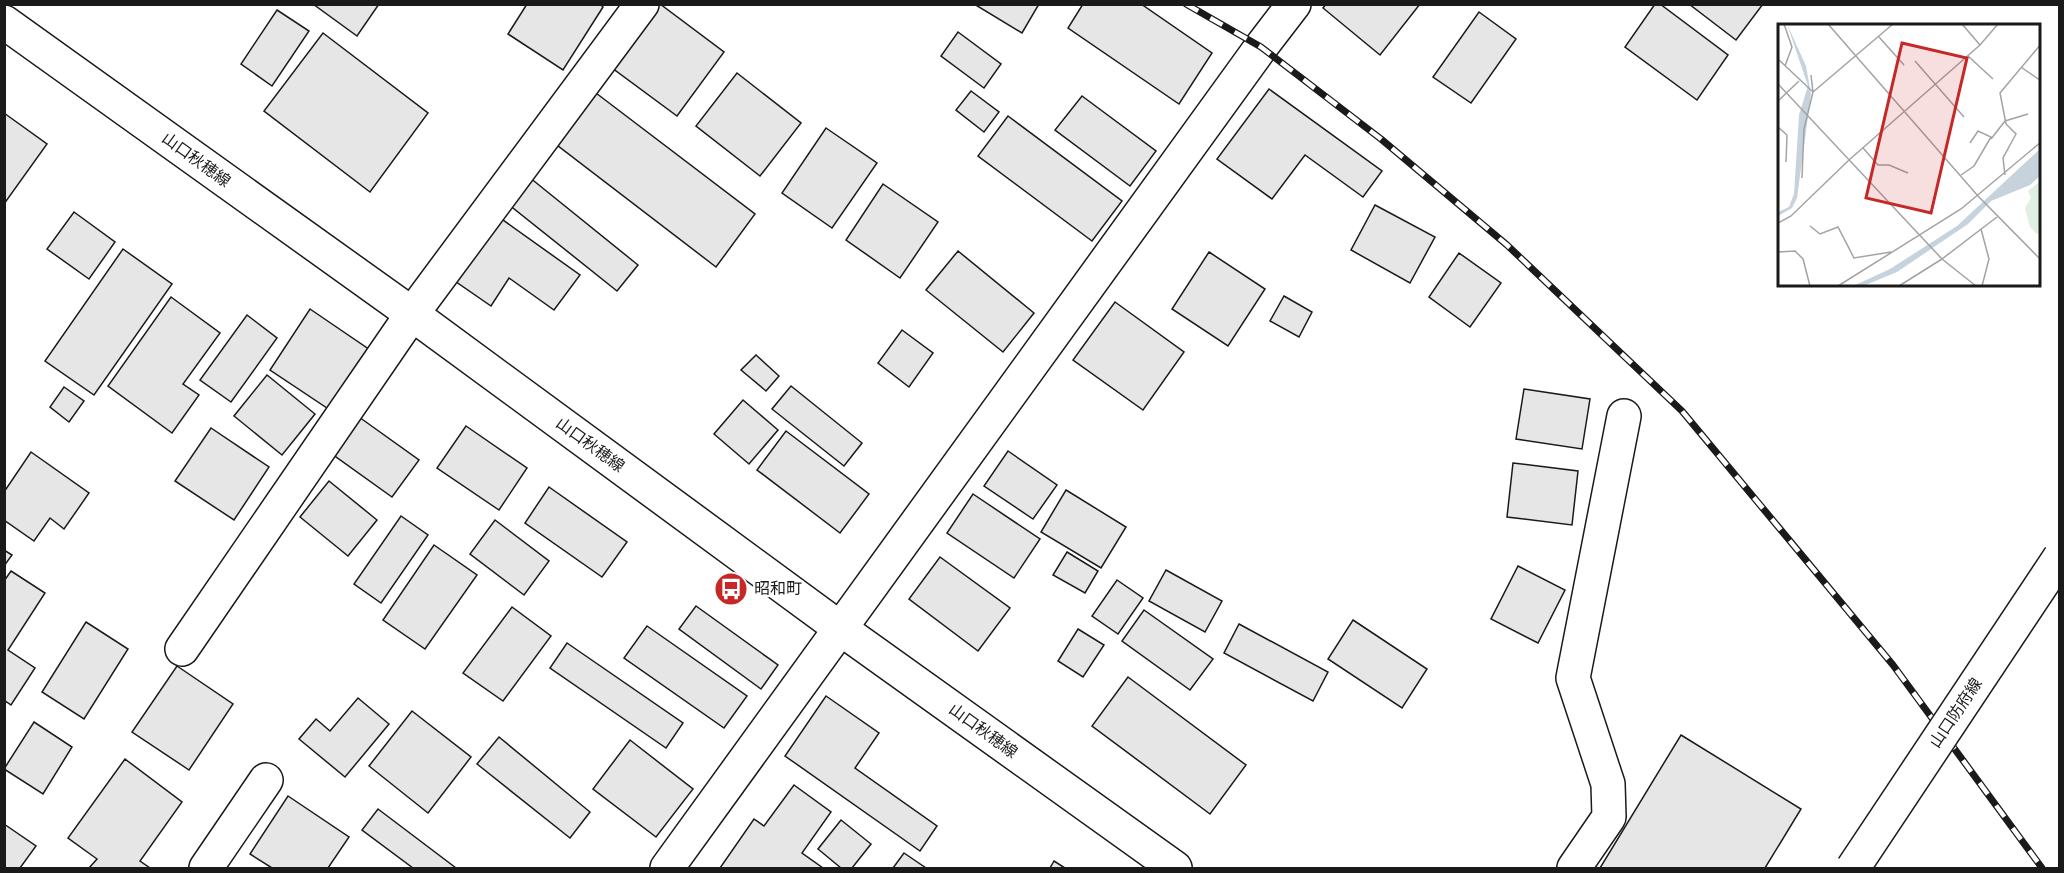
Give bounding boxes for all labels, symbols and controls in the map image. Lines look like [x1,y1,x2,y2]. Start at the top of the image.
inset map [1778,24,2040,286]
street label: 山口秋穂線 [158,128,234,192]
street label: 山口秋穂線 [552,413,628,477]
bus stop icon: 昭和町 [713,571,749,607]
place label: 昭和町 [754,579,802,599]
street label: 山口防府線 [1925,674,1987,752]
street label: 山口秋穂線 [945,699,1021,763]

